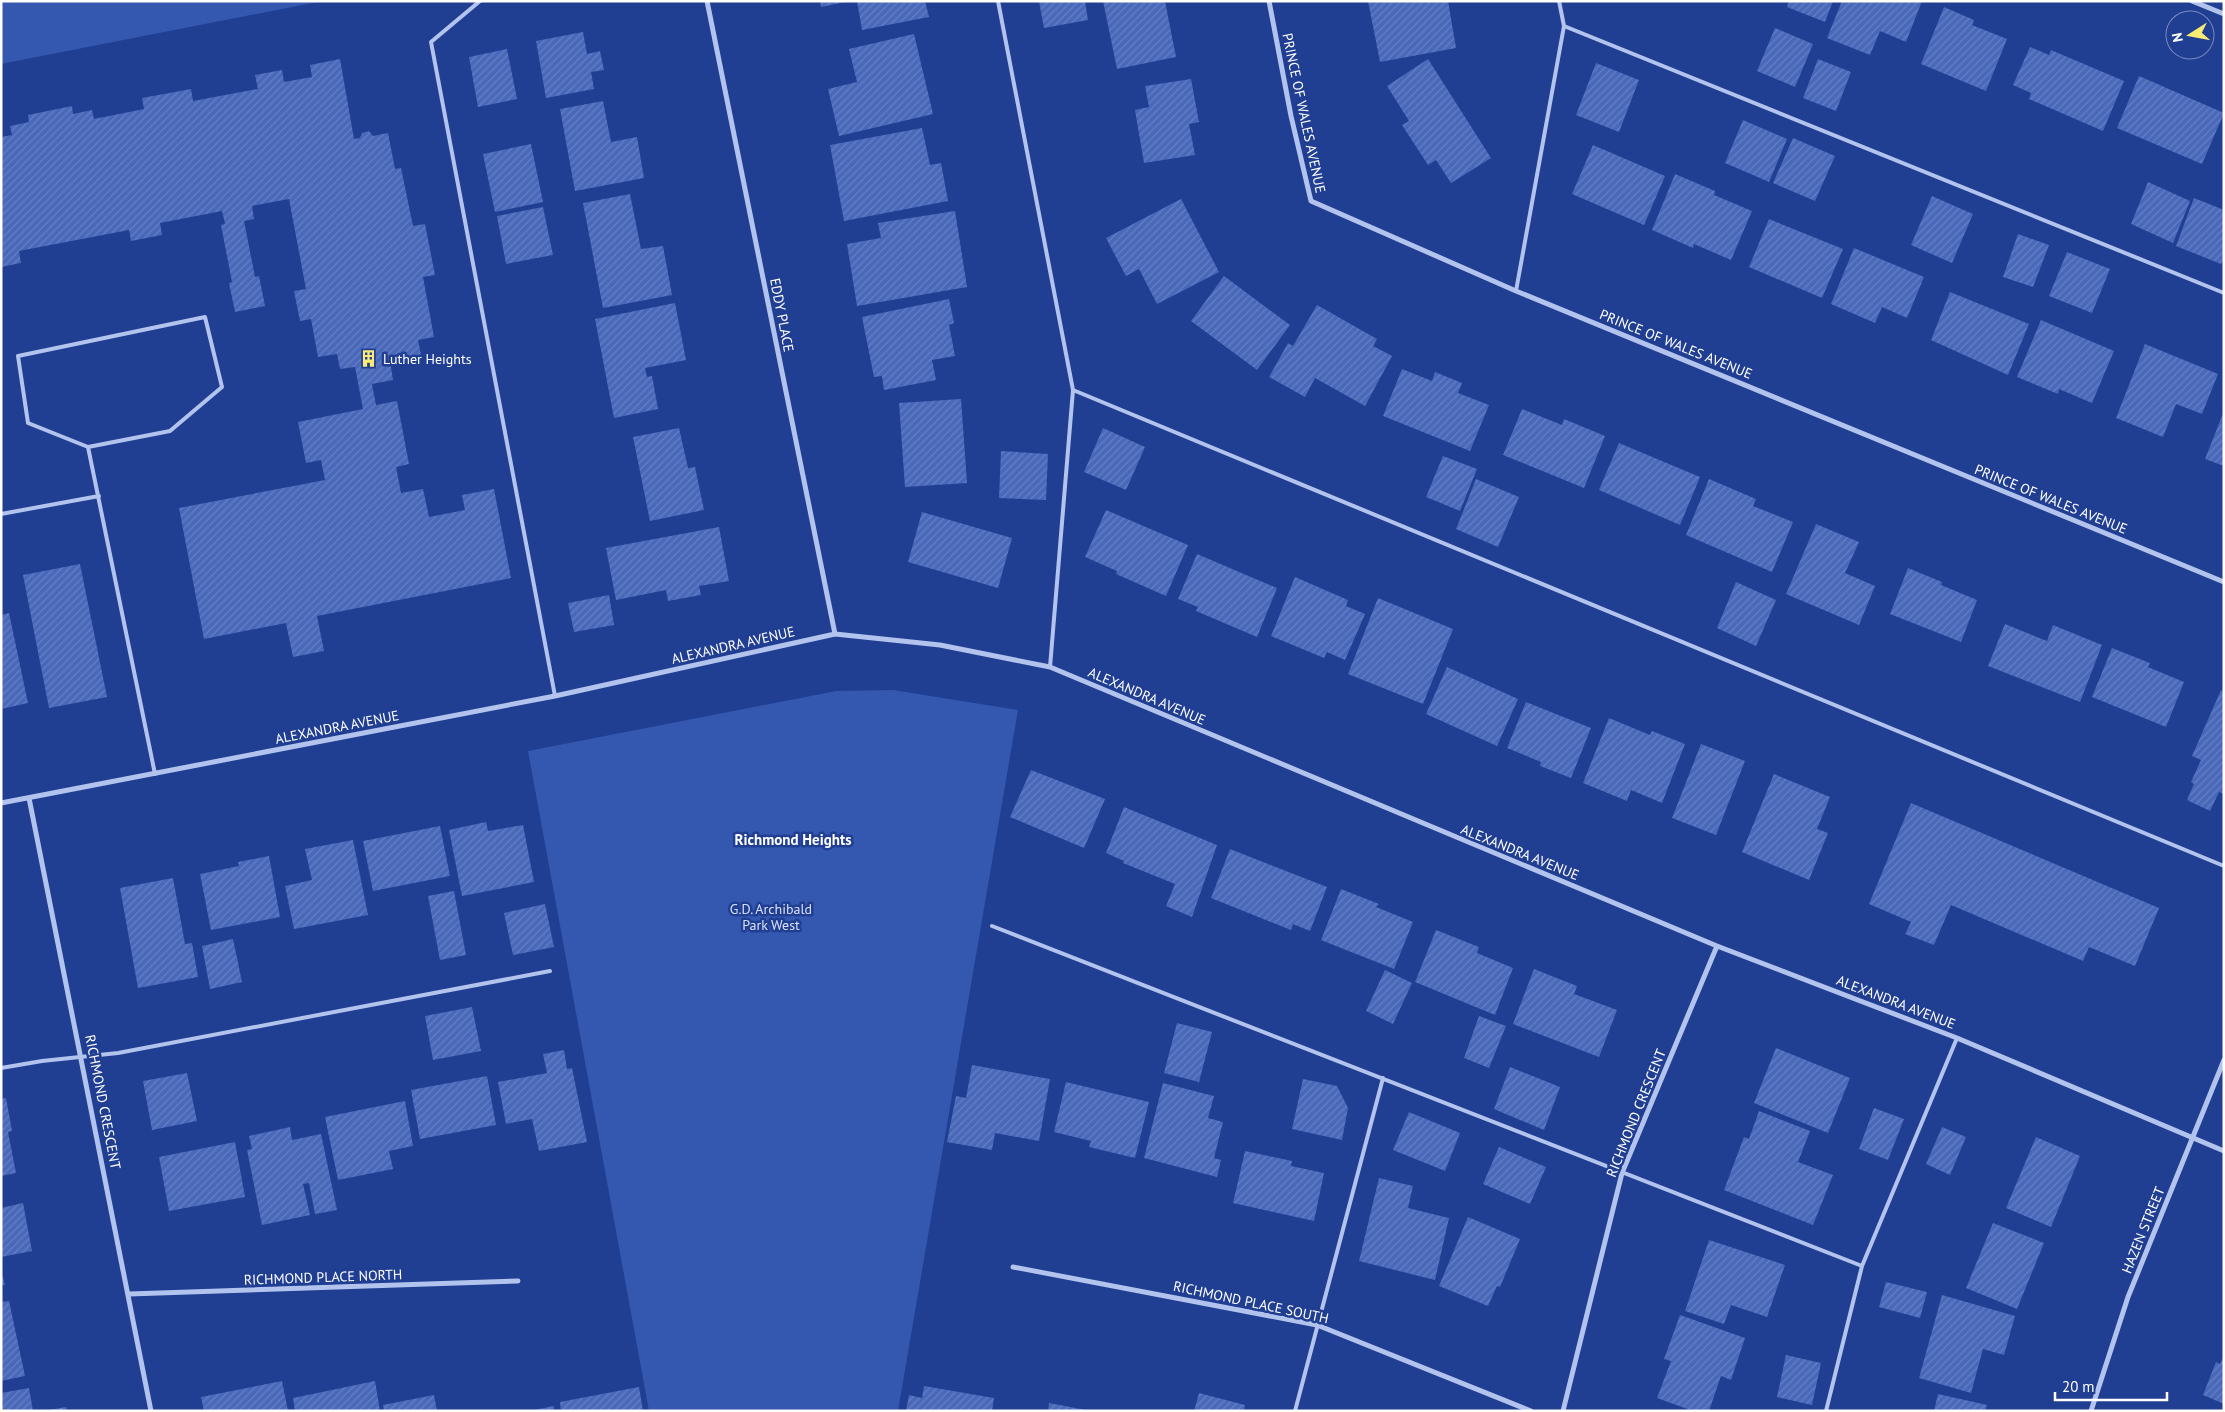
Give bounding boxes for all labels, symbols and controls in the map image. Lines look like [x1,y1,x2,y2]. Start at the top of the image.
north arrow [2165,10,2215,60]
street label: PRINCE OF WALES AVENUE [1278,31,1330,195]
text: N [2168,31,2187,44]
street label: EDDY PLACE [766,277,798,353]
street label: PRINCE OF WALES AVENUE [1597,305,1755,383]
building icon: Luther Heights [359,349,379,369]
place label: Luther Heights [383,350,472,368]
street label: PRINCE OF WALES AVENUE [1972,460,2130,538]
street label: ALEXANDRA AVENUE [670,622,796,668]
street label: ALEXANDRA AVENUE [1086,663,1208,729]
street label: ALEXANDRA AVENUE [274,706,400,748]
street label: ALEXANDRA AVENUE [1458,820,1582,884]
district label: Richmond Heights [734,830,852,849]
park label: G.D. Archibald Park West [730,900,812,934]
street label: ALEXANDRA AVENUE [1834,971,1958,1033]
street label: RICHMOND CRESCENT [81,1033,125,1171]
street label: RICHMOND CRESCENT [1602,1046,1670,1180]
street label: HAZEN STREET [2117,1184,2169,1276]
street label: RICHMOND PLACE NORTH [243,1265,403,1289]
street label: RICHMOND PLACE SOUTH [1172,1277,1330,1327]
scale bar [2055,1370,2168,1402]
text: 20 m [2062,1377,2095,1396]

